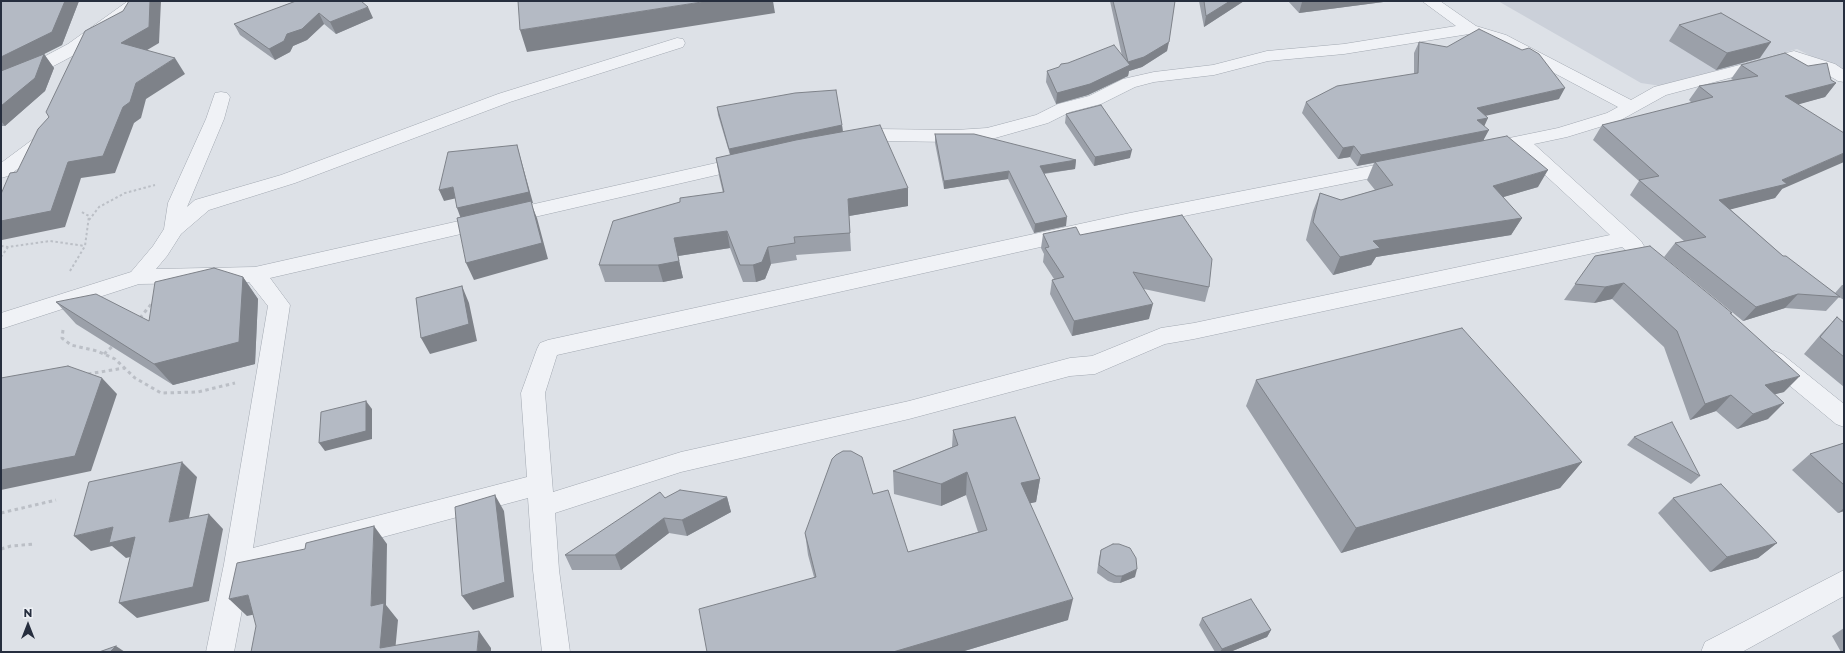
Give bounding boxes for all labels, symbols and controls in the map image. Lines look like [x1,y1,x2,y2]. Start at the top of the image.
north arrow [8,605,48,645]
text: N [24,606,32,620]

